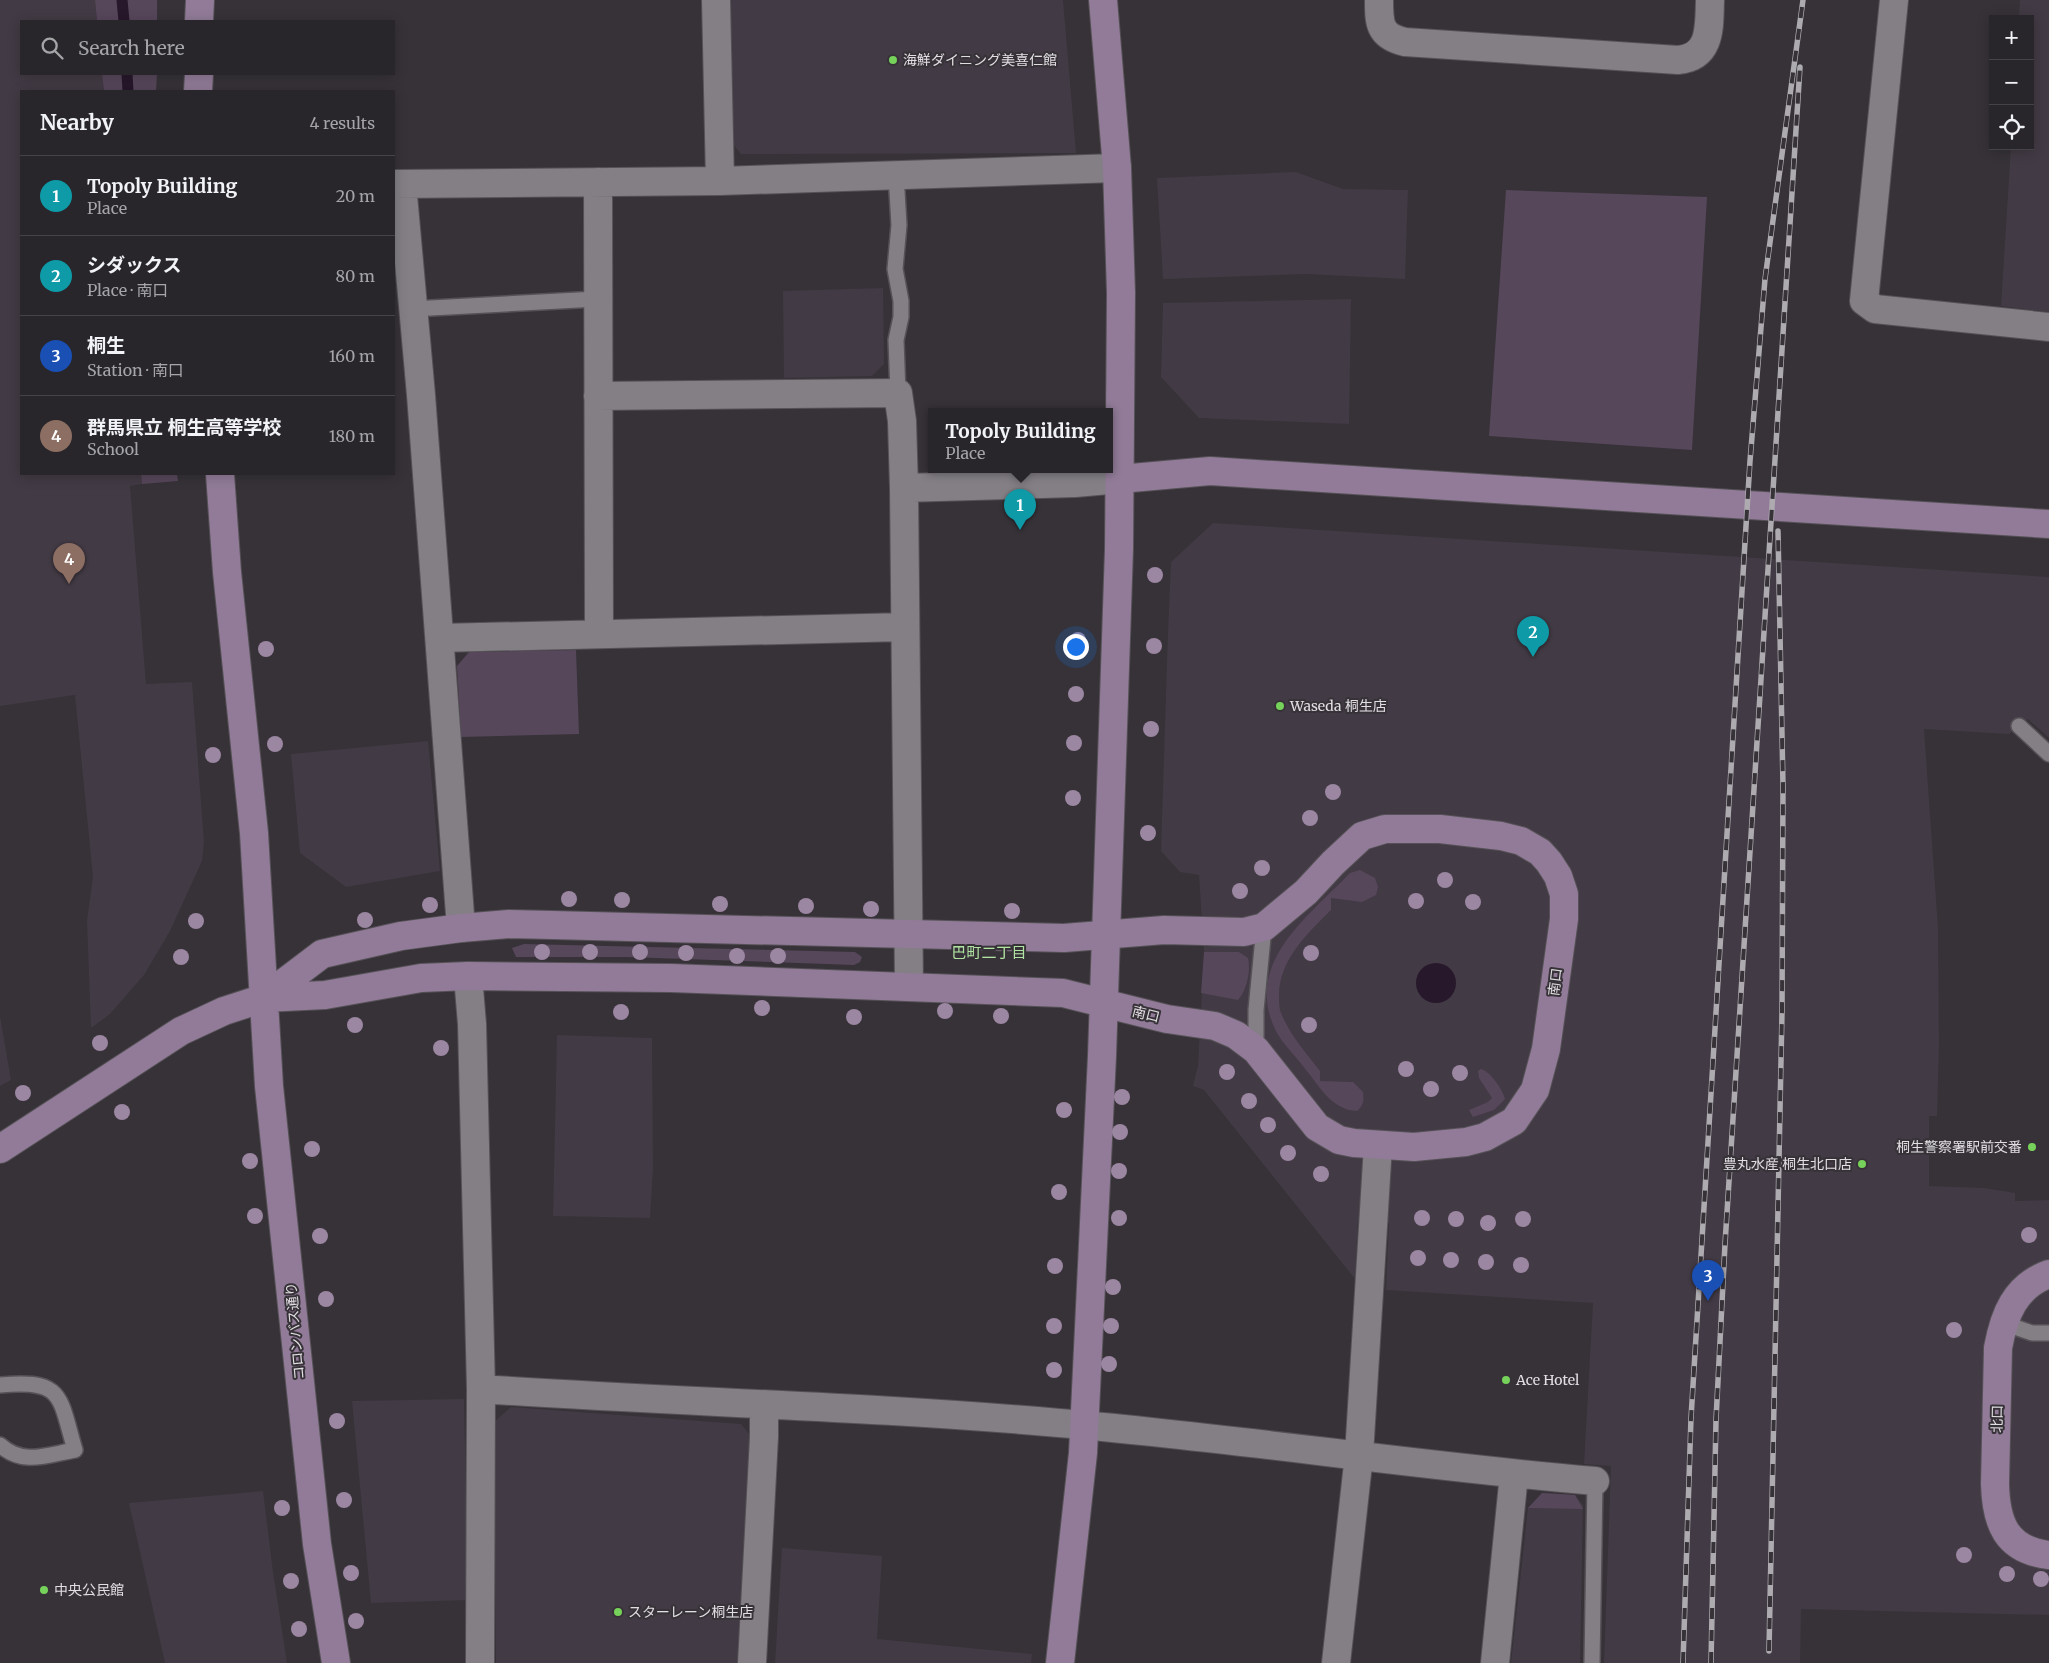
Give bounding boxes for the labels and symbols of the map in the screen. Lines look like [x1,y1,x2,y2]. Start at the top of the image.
place label: 海鮮ダイニング美喜仁館 [903,51,1057,69]
marker: 海鮮ダイニング美喜仁館 [887,54,899,66]
pin: 1 [1004,489,1036,530]
pin: 4 [53,543,85,584]
pin: 2 [1517,616,1549,657]
your location [1063,634,1089,660]
place label: Waseda 桐生店 [1289,697,1387,715]
marker: Waseda 桐生店 [1274,700,1286,712]
district label: 巴町二丁目 [951,943,1027,962]
street label: 南口 [1544,967,1566,997]
street label: 南口 [1130,1002,1162,1026]
place label: 桐生警察署駅前交番 [1896,1138,2022,1156]
marker: 桐生警察署駅前交番 [2026,1141,2038,1153]
place label: 豊丸水産 桐生北口店 [1723,1155,1852,1173]
marker: 豊丸水産 桐生北口店 [1856,1158,1868,1170]
pin: 3 [1692,1260,1724,1301]
street label: コロンバス通り [282,1281,308,1381]
place label: Ace Hotel [1515,1371,1580,1389]
marker: Ace Hotel [1500,1374,1512,1386]
street label: 北口 [1988,1405,2006,1433]
place label: 中央公民館 [54,1581,124,1599]
marker: 中央公民館 [38,1584,50,1596]
place label: スターレーン桐生店 [628,1603,753,1621]
marker: スターレーン桐生店 [612,1606,624,1618]

